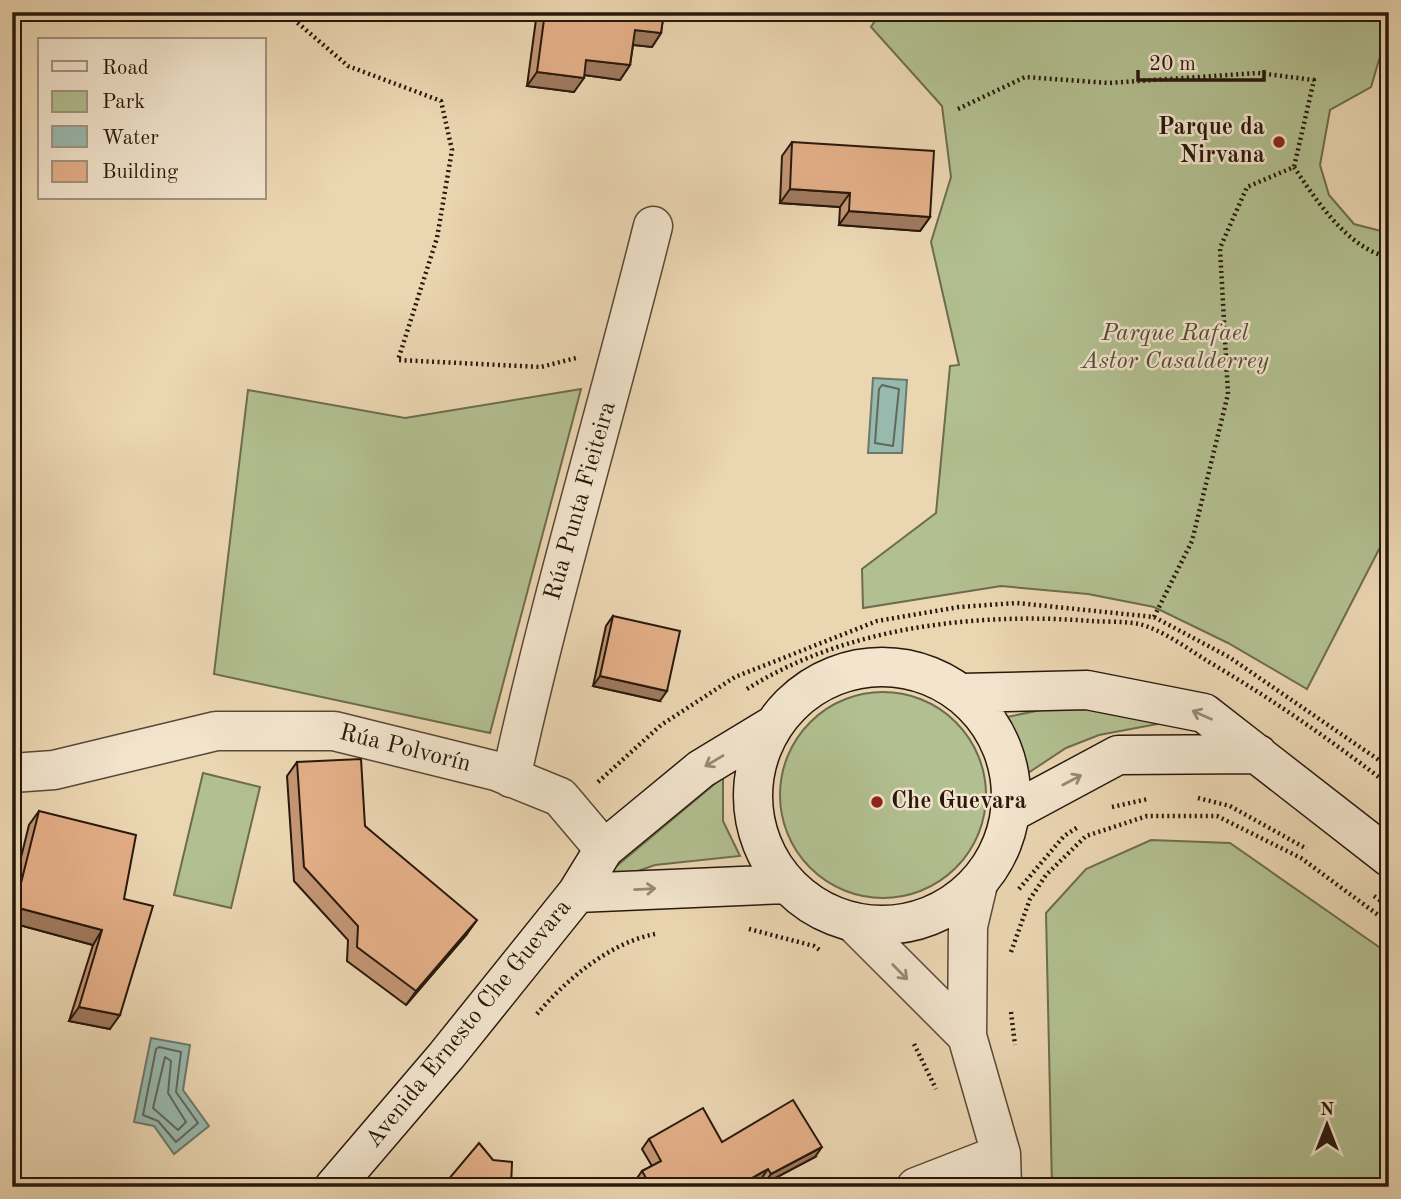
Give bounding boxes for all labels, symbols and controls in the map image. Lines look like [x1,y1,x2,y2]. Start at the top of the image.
legend [38,38,266,200]
scale bar [1138,38,1264,82]
text: 20 m [1149,54,1196,75]
text: Road [102,58,149,79]
text: Park [102,92,145,113]
place label: Parque da Nirvana [1158,116,1265,168]
text: Water [102,128,159,149]
marker: Parque da Nirvana [1271,134,1287,150]
text: Building [102,162,179,183]
park label: Parque Rafael Astor Casalderrey [1079,322,1269,374]
street label: Rúa Punta Fieiteira [541,399,621,603]
one-way arrow [1192,708,1213,721]
street label: Rúa Polvorín [337,721,473,777]
one-way arrow [704,755,724,769]
one-way arrow [1061,773,1082,786]
place label: Che Guevara [891,790,1027,814]
marker: Che Guevara [869,794,885,810]
one-way arrow [634,883,657,896]
street label: Avenida Ernesto Che Guevara [362,895,576,1153]
one-way arrow [892,963,909,980]
north arrow [1292,1090,1362,1160]
text: N [1320,1101,1335,1120]

